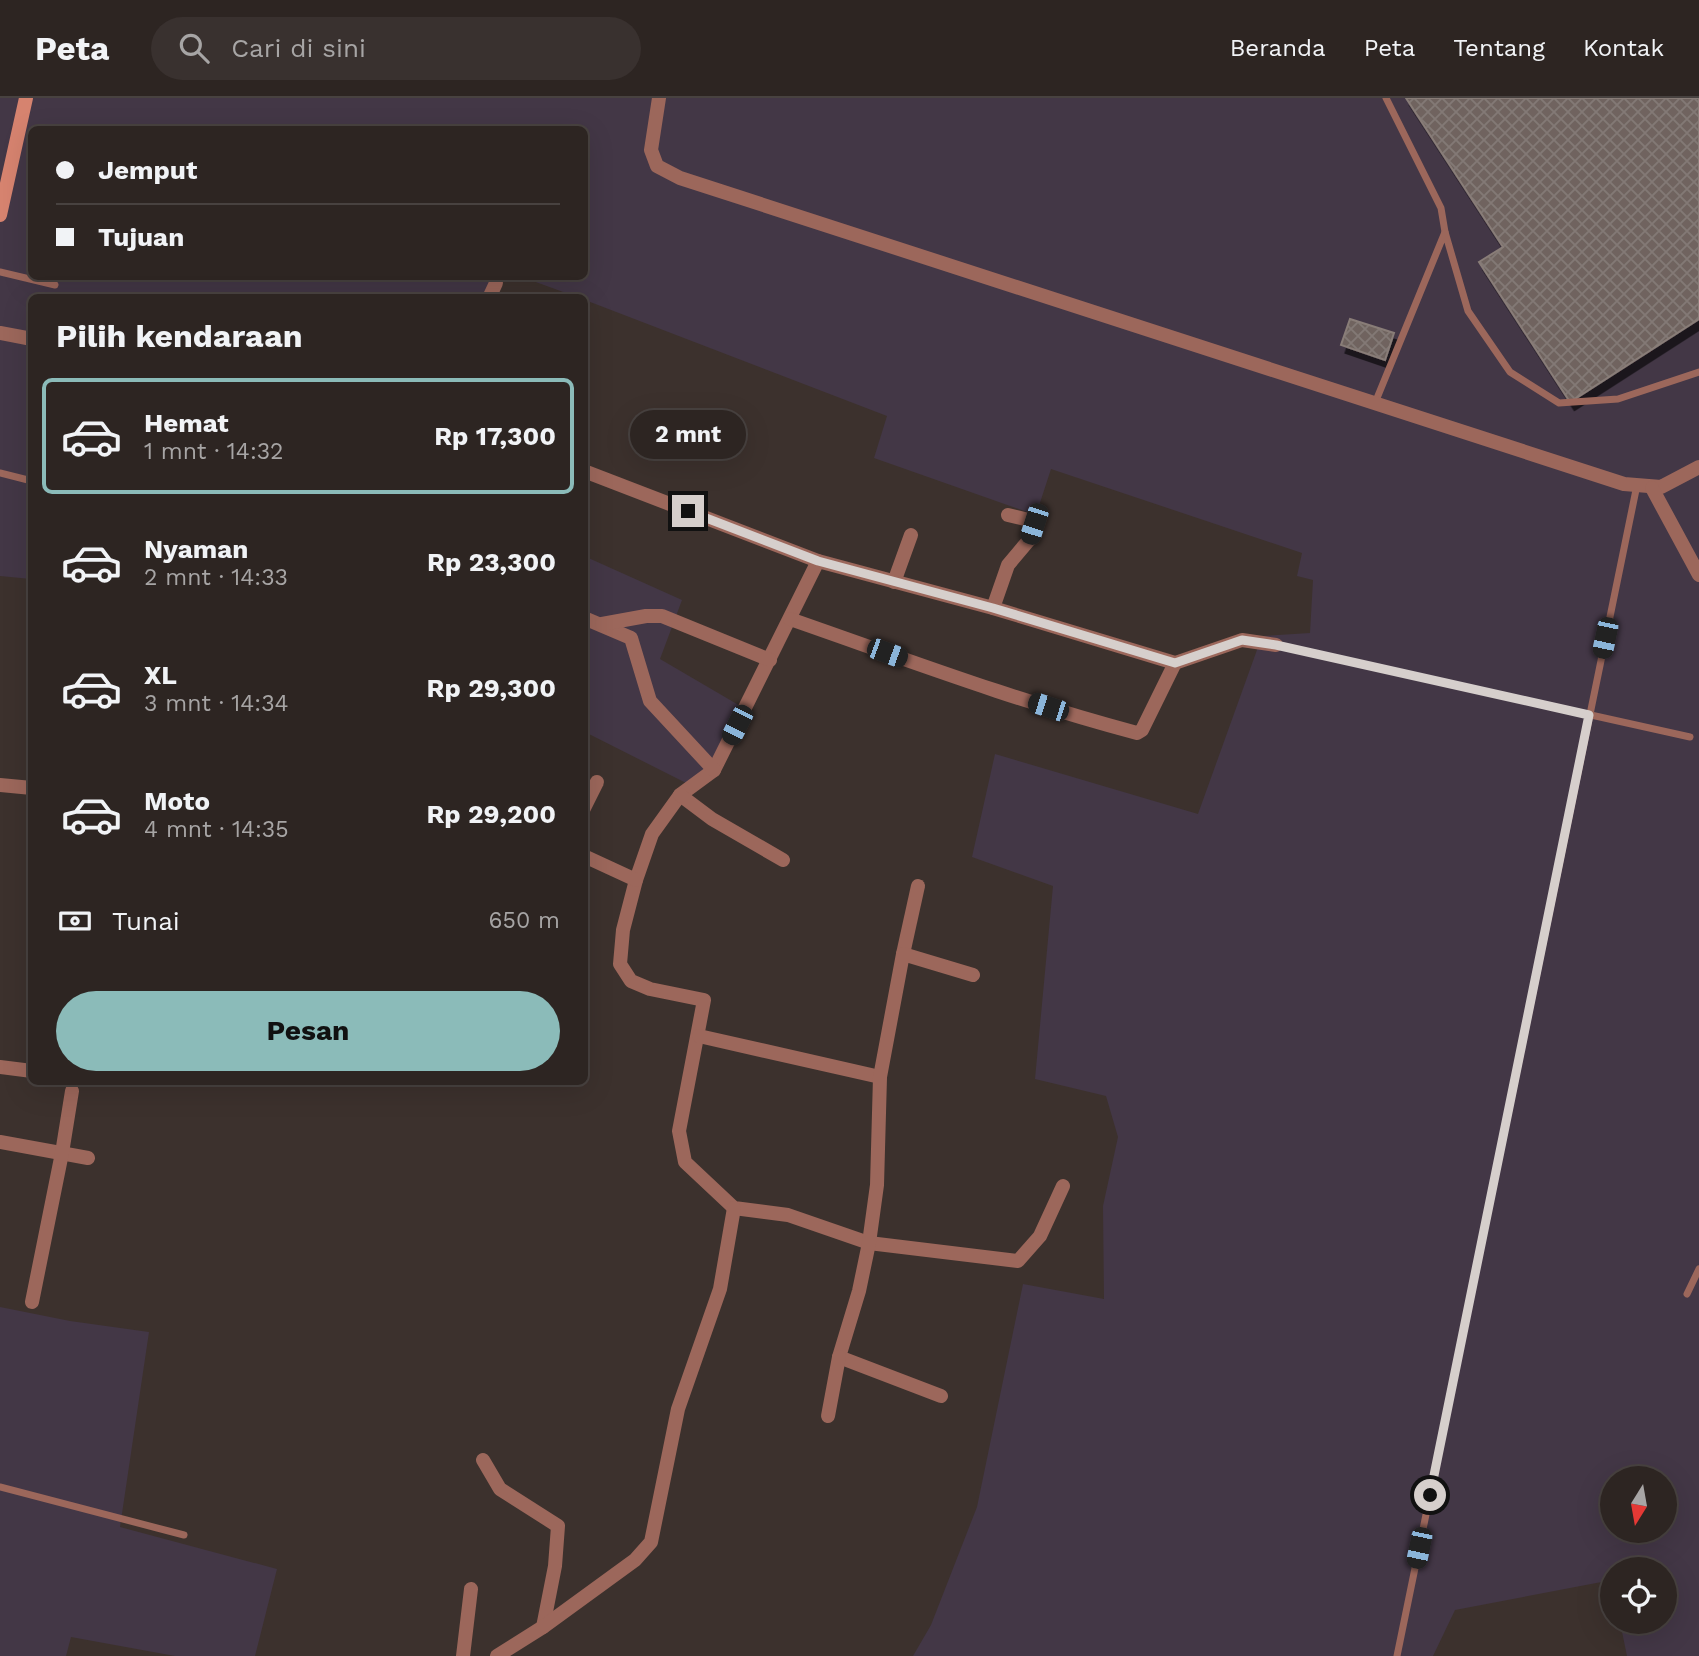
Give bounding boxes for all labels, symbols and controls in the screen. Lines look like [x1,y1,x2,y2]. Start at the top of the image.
search box [151,17,641,80]
text: Peta [35,29,109,68]
icon: search [175,29,213,67]
text: Cari di sini [231,33,366,63]
text: Beranda [1230,34,1326,62]
text: Peta [1364,34,1415,62]
text: Tentang [1453,34,1545,62]
text: Kontak [1583,34,1664,62]
text: Jemput [98,155,197,185]
text: Tujuan [98,222,184,252]
text: Pilih kendaraan [56,317,303,355]
icon: car [60,405,123,468]
text: Hemat [144,408,229,438]
callout: 2 mnt [630,410,746,458]
text: Rp 17,300 [434,421,556,451]
text: 2 mnt [655,421,721,448]
text: 1 mnt · 14:32 [144,438,284,465]
route end [672,495,704,527]
car [1018,501,1051,547]
icon: car [60,531,123,594]
text: Nyaman [144,534,248,564]
text: Rp 23,300 [427,547,556,577]
text: 2 mnt · 14:33 [144,564,288,591]
car [1591,615,1620,661]
car [864,636,911,670]
icon: car [60,657,123,720]
text: XL [144,660,177,690]
text: Rp 29,300 [427,673,556,703]
text: 3 mnt · 14:34 [144,690,289,717]
car [1025,691,1072,723]
car [719,702,756,748]
icon: car [60,783,123,846]
text: Moto [144,786,210,816]
text: Rp 29,200 [427,799,556,829]
text: 4 mnt · 14:35 [144,816,289,843]
icon: cash [56,902,94,940]
text: Tunai [112,906,180,936]
text: 650 m [489,907,560,934]
button: Pesan [56,991,560,1071]
north arrow [1600,1466,1676,1544]
map controls [1600,1466,1677,1634]
route start [1414,1479,1446,1511]
car [1405,1525,1434,1571]
button: locate [1600,1557,1677,1634]

